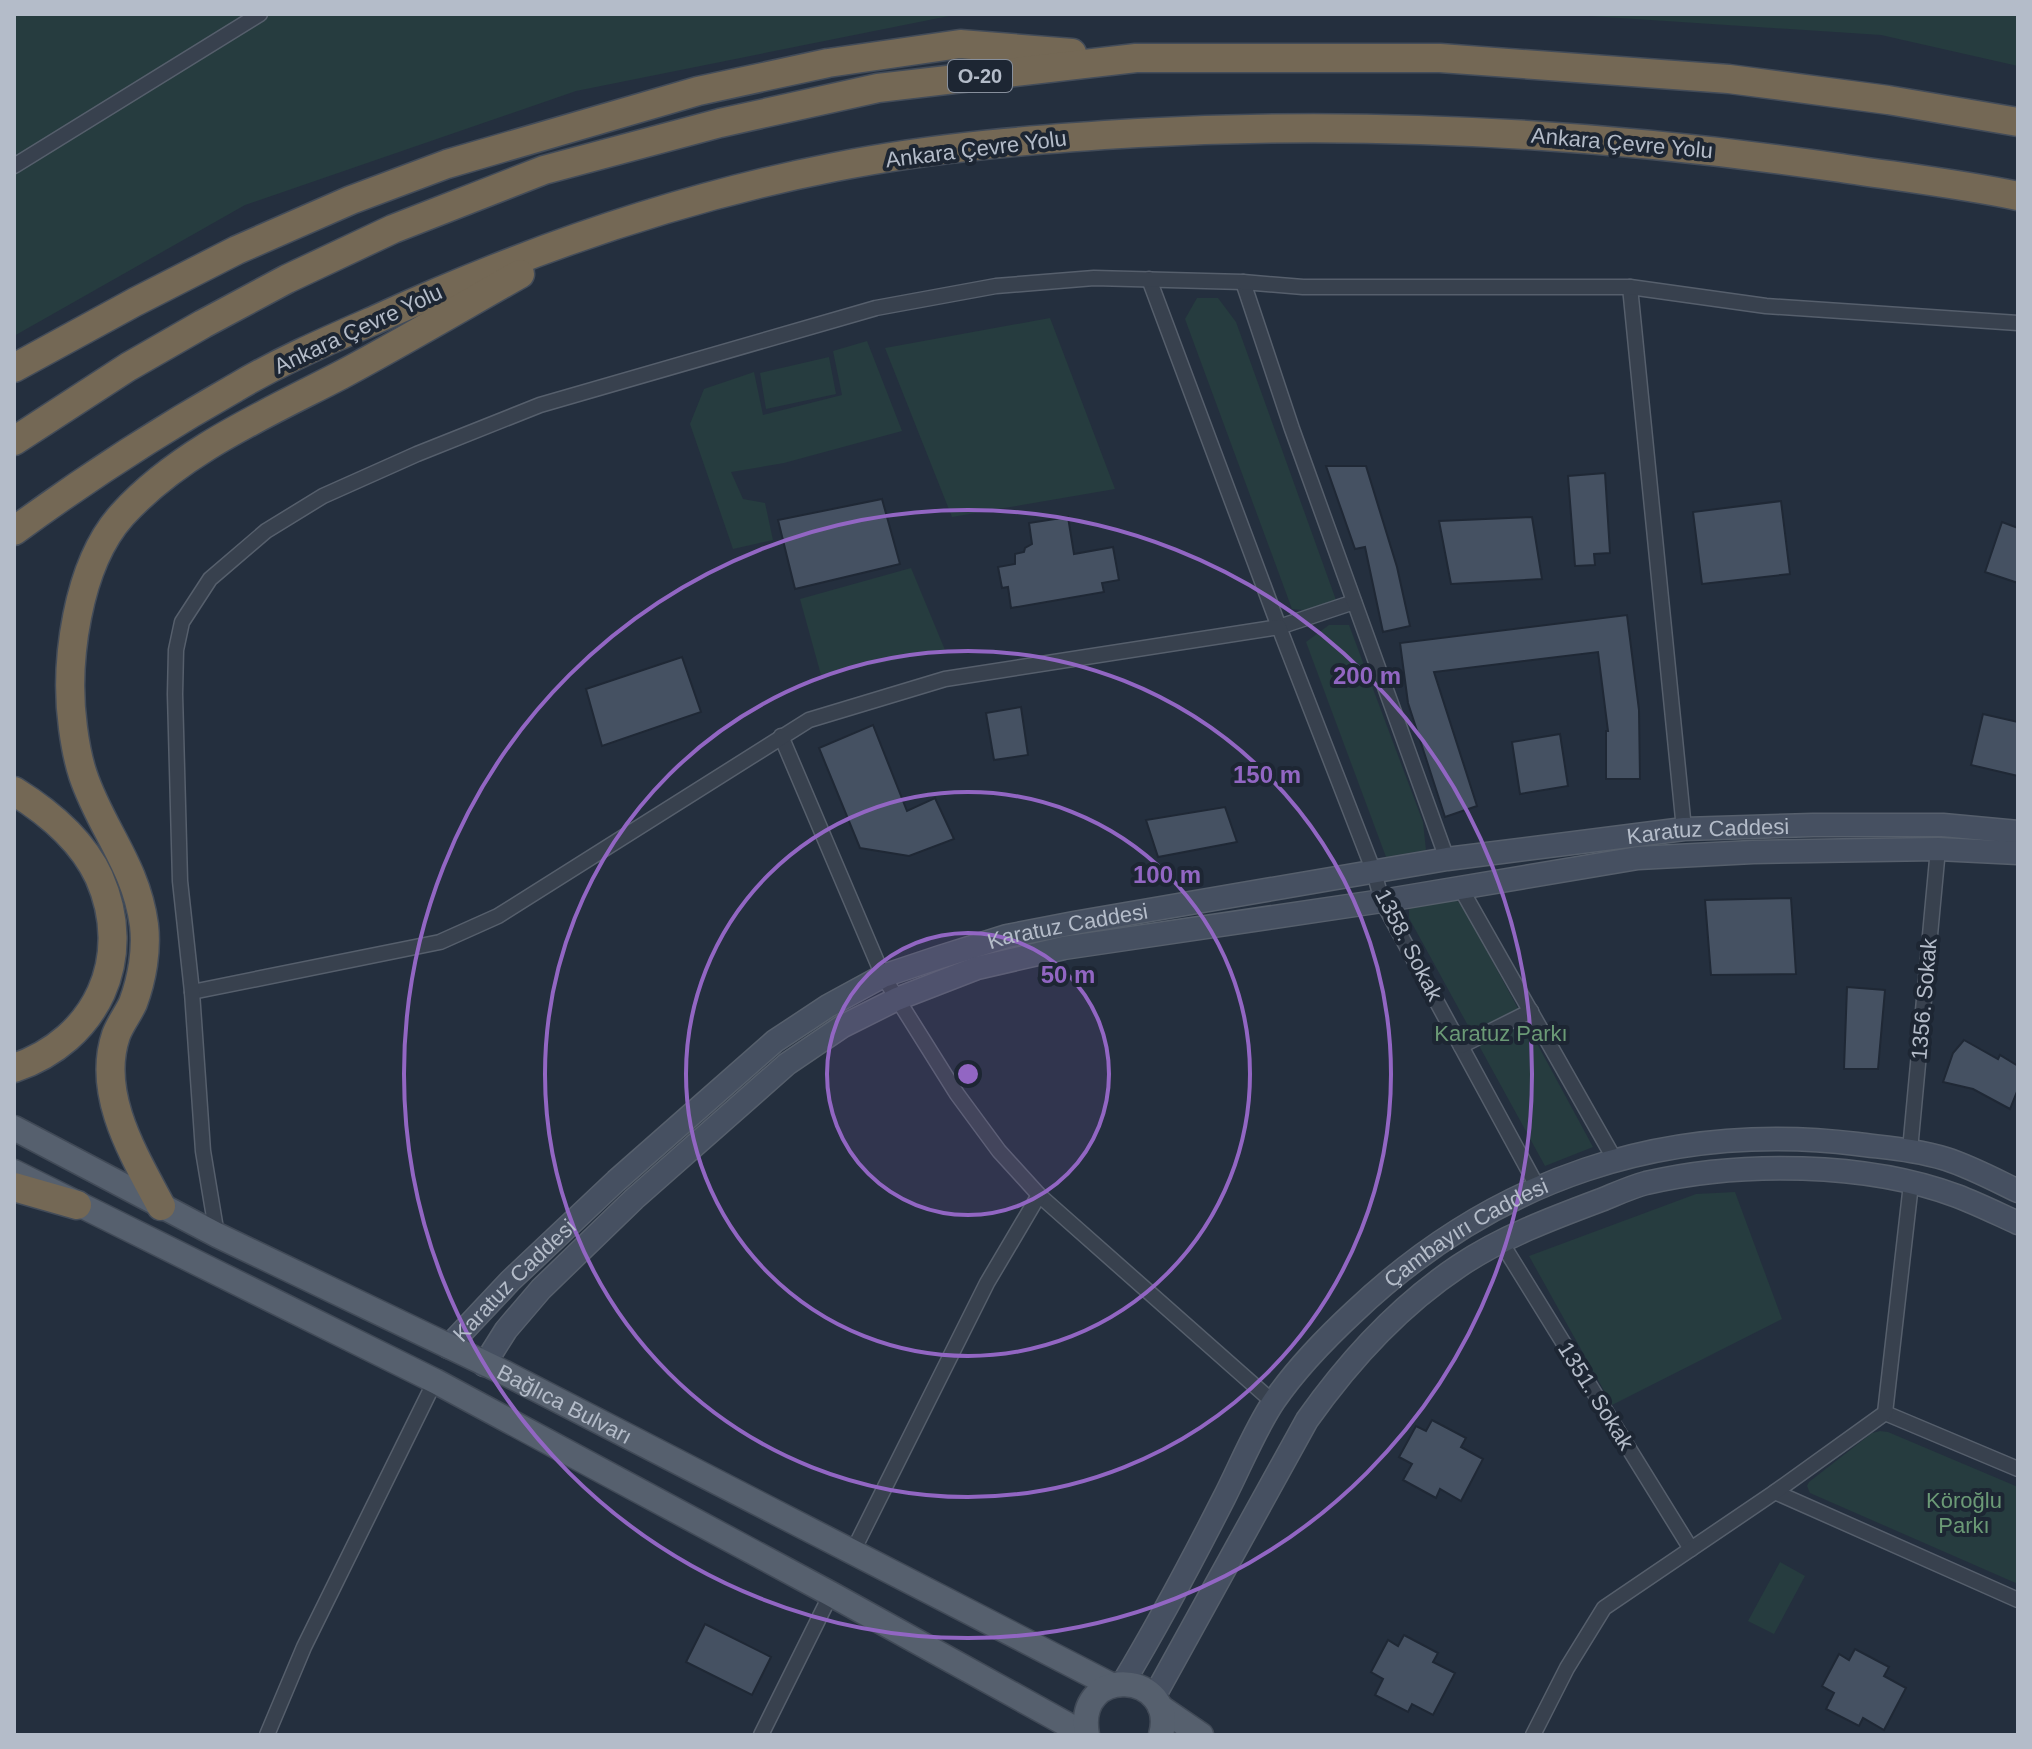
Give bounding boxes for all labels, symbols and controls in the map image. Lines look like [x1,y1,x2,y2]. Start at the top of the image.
road number: O-20 [948,60,1012,92]
street label: Ankara Çevre Yolu [1530,123,1714,163]
street label: Ankara Çevre Yolu [884,125,1068,173]
street label: Ankara Çevre Yolu [270,279,446,379]
text: 200 m [1333,662,1401,689]
text: 150 m [1233,761,1301,788]
street label: Karatuz Caddesi [1625,813,1790,849]
text: 100 m [1133,861,1201,888]
street label: 1358. Sokak [1370,885,1448,1006]
street label: Karatuz Caddesi [984,898,1150,954]
street label: 1356. Sokak [1906,936,1942,1061]
text: 50 m [1041,961,1095,988]
park label: Karatuz Parkı [1434,1021,1568,1046]
centre of rings [954,1060,982,1088]
street label: Çambayırı Caddesi [1379,1173,1551,1292]
street label: Karatuz Caddesi [448,1214,580,1346]
street label: 1351. Sokak [1553,1338,1640,1455]
street label: Bağlıca Bulvarı [493,1359,636,1449]
park label: Köroğlu Parkı [1926,1488,2002,1538]

